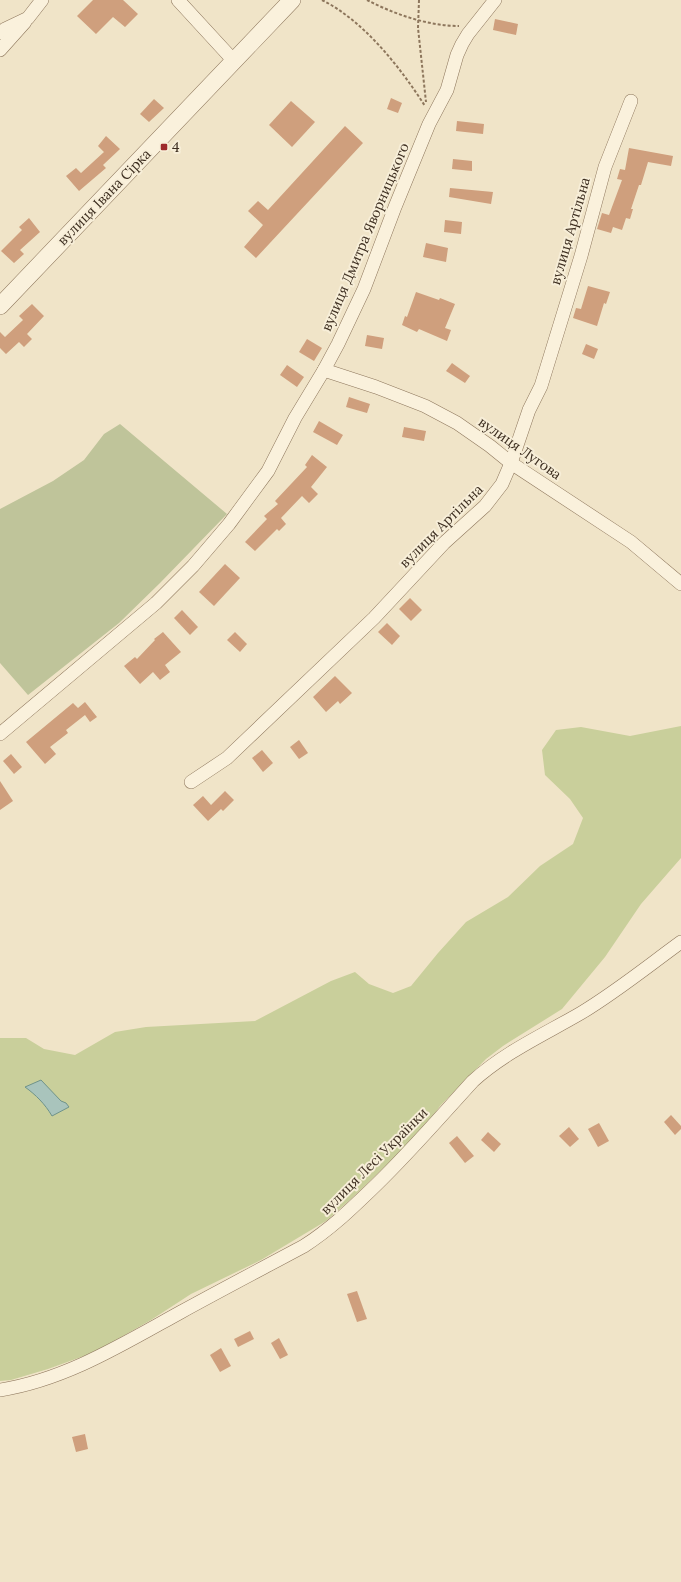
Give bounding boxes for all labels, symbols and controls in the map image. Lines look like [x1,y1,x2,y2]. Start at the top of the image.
place label: 4 [172,138,180,156]
street label: вулиця Дмитра Яворницького [317,140,413,334]
marker: 4 [159,142,169,152]
street label: вулиця Івана Сірка [53,145,155,249]
street label: вулиця Артільна [546,175,594,287]
street label: вулиця Лугова [475,413,565,483]
street label: вулиця Артільна [395,480,487,572]
street label: вулиця Лесі Українки [317,1103,432,1218]

